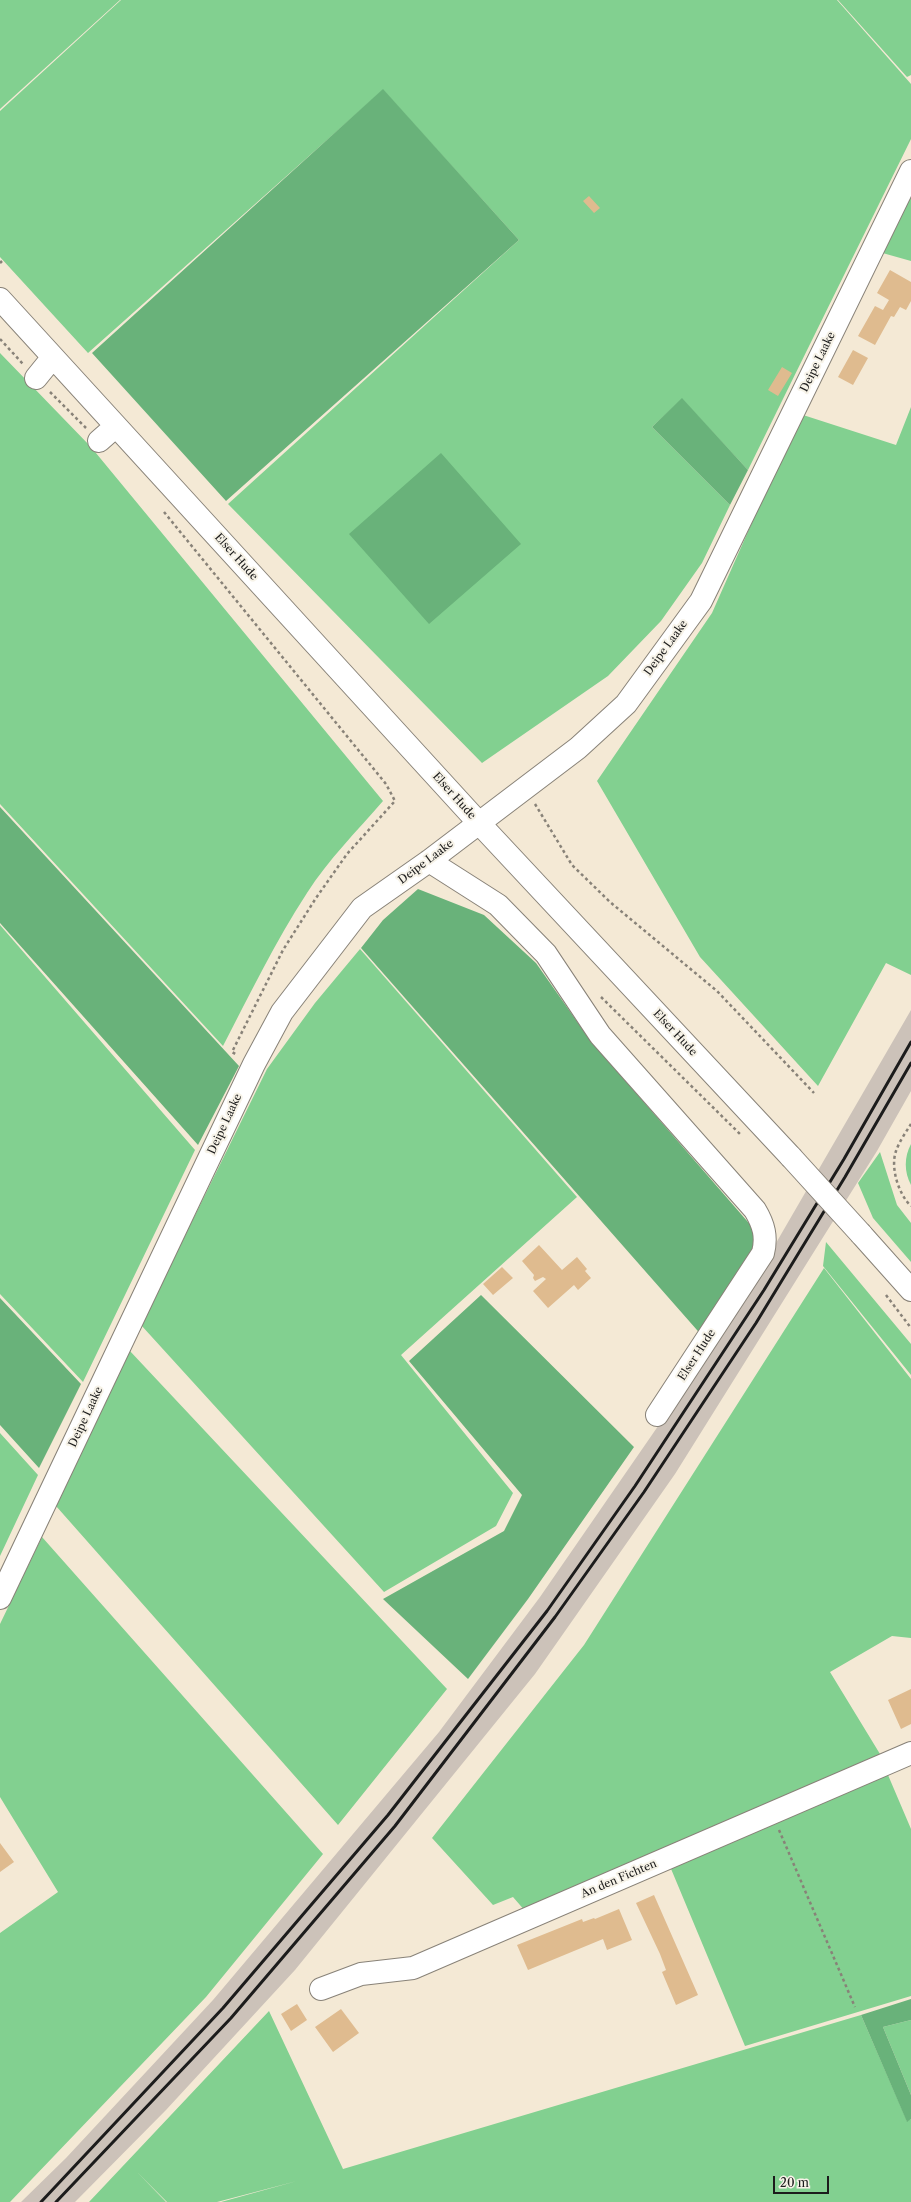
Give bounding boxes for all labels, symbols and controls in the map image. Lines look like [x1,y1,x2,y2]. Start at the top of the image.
street label: Deipe Laake [798,330,838,394]
street label: Elser Hude [212,531,260,583]
street label: Deipe Laake [641,618,691,678]
street label: Elser Hude [430,770,478,822]
street label: Deipe Laake [396,837,456,887]
street label: Elser Hude [650,1007,700,1059]
street label: Deipe Laake [205,1092,245,1156]
street label: Elser Hude [676,1327,718,1383]
street label: Deipe Laake [66,1385,106,1449]
street label: An den Fichten [579,1857,659,1901]
scale bar [775,2168,831,2194]
text: 20 m [780,2175,809,2190]

